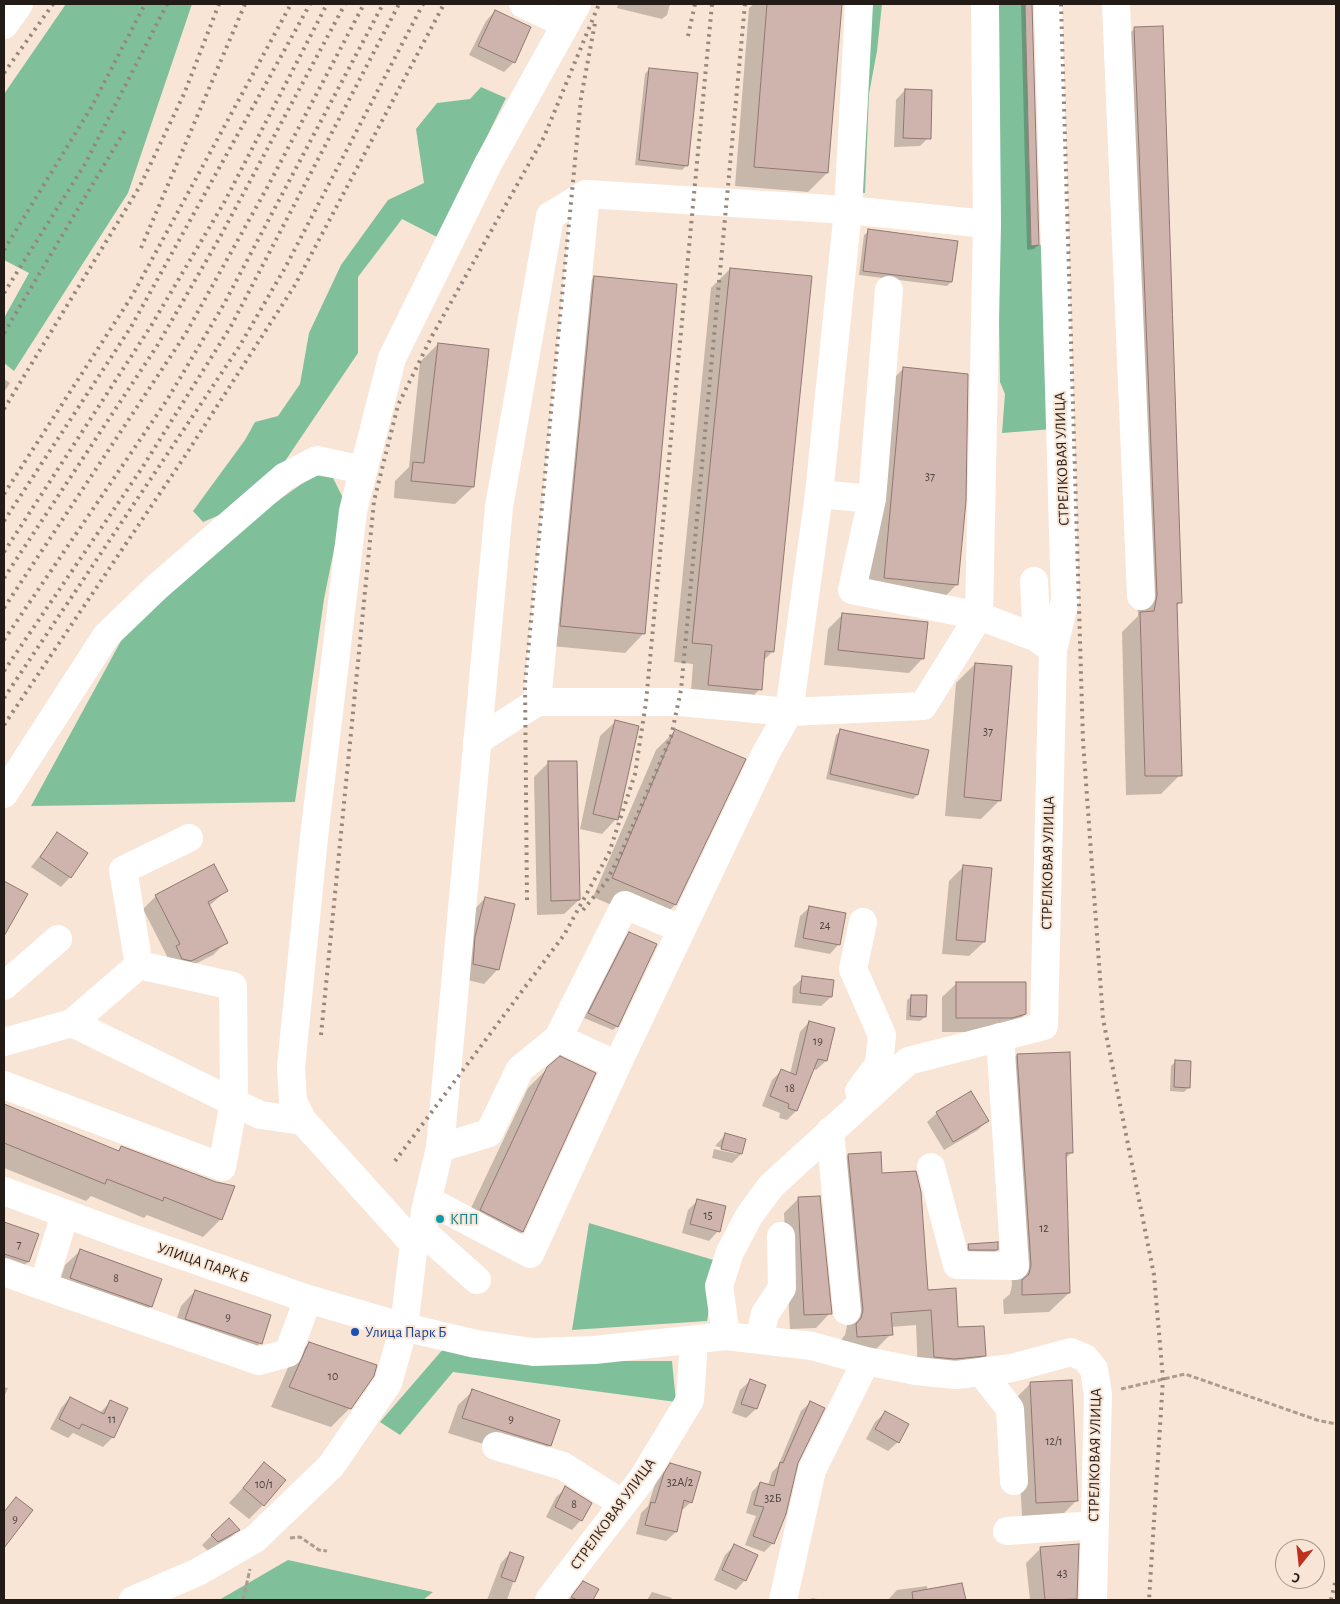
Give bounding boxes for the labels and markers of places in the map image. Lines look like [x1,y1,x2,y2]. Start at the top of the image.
place label: КПП [450,1210,479,1228]
marker: КПП [434,1213,446,1225]
place label: Улица Парк Б [365,1323,447,1341]
marker: Улица Парк Б [349,1326,361,1338]

